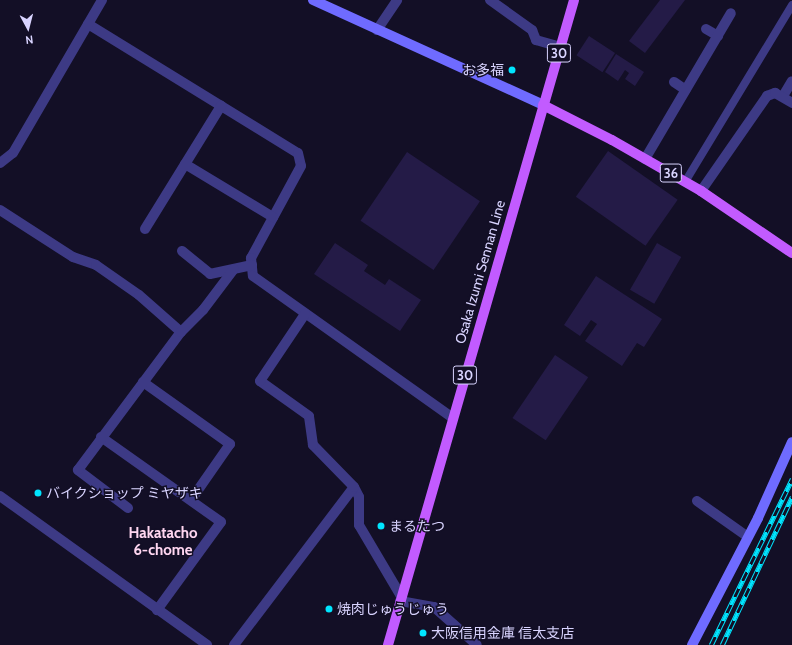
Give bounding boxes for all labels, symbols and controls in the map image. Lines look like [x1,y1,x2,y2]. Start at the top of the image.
north arrow [8,8,48,48]
text: N [25,32,34,47]
road number: 30 [546,42,572,64]
place label: お多福 [462,62,504,78]
marker: お多福 [507,65,517,75]
road number: 36 [659,162,683,184]
street label: Osaka Izumi Sennan Line [451,198,509,346]
road number: 30 [452,364,478,386]
place label: バイクショップ ミヤザキ [46,485,203,501]
marker: バイクショップ ミヤザキ [33,488,43,498]
place label: まるたつ [389,518,445,534]
marker: まるたつ [376,521,386,531]
district label: Hakatacho 6-chome [128,524,198,559]
place label: 焼肉じゅうじゅう [337,601,449,617]
marker: 焼肉じゅうじゅう [324,604,334,614]
place label: 大阪信用金庫 信太支店 [431,625,574,641]
marker: 大阪信用金庫 信太支店 [418,628,428,638]

